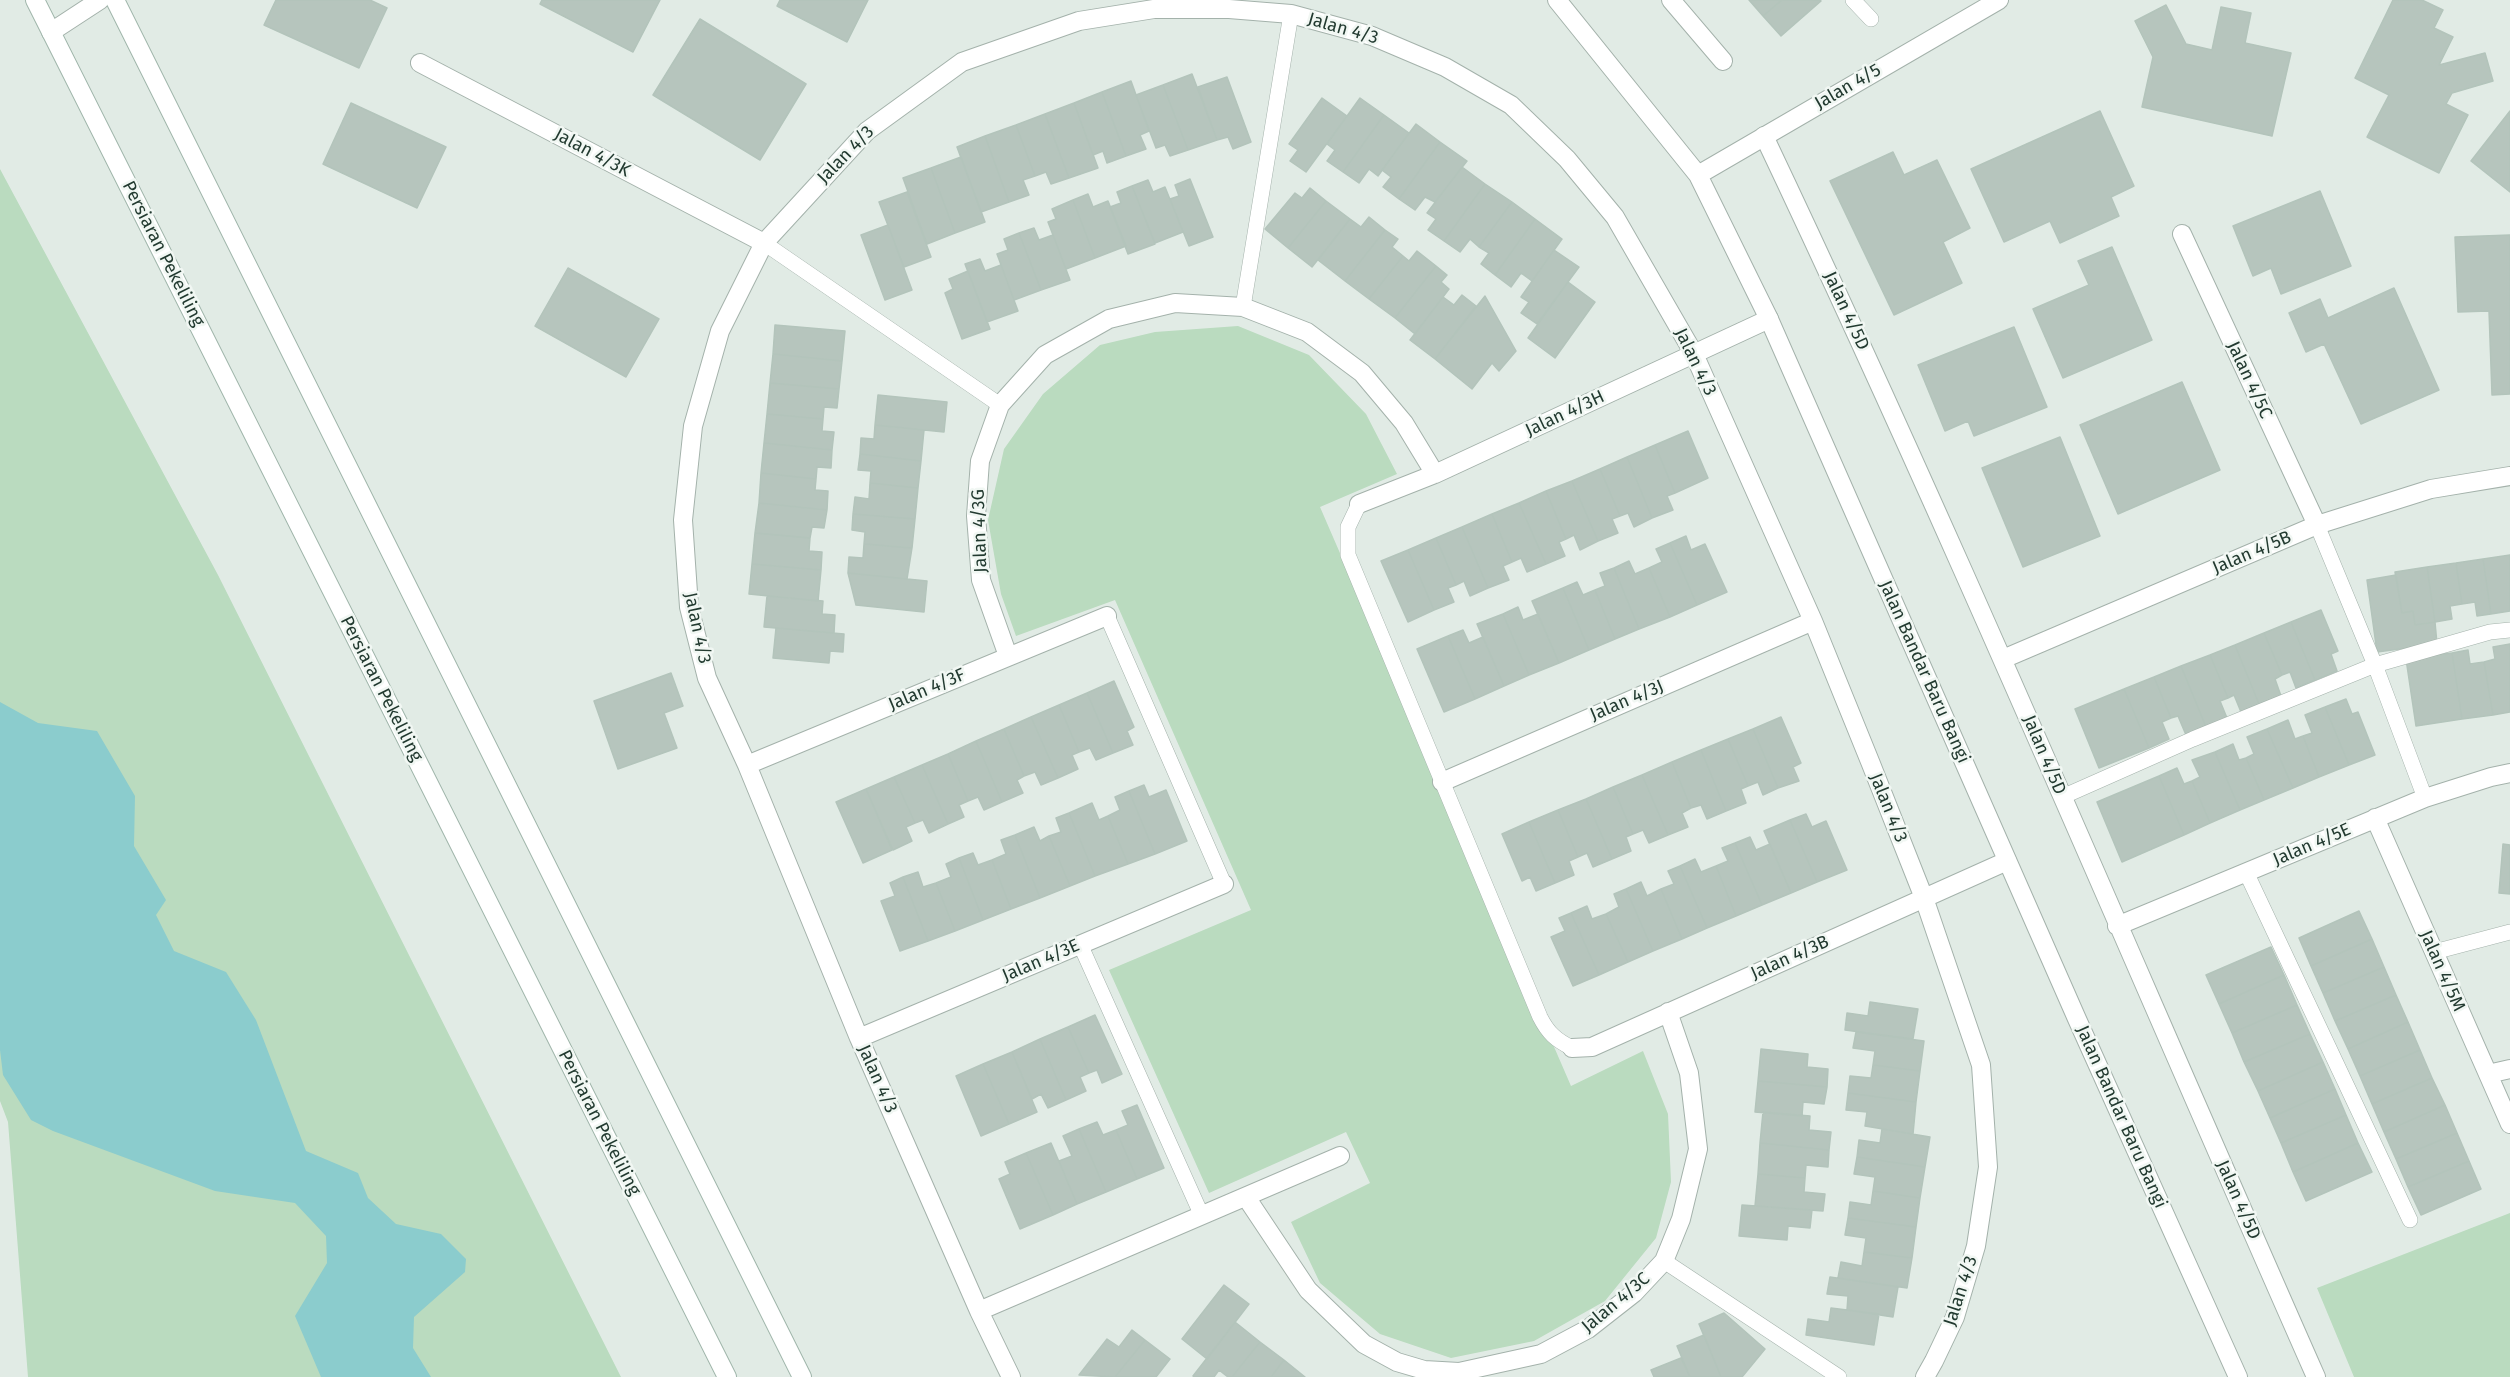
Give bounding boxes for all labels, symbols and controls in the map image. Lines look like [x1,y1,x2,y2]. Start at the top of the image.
street label: Jalan 4/3 [1305,9,1381,49]
street label: Jalan 4/5 [1811,59,1885,115]
street label: Jalan 4/3 [813,121,879,189]
street label: Jalan 4/3K [550,124,634,182]
street label: Persiaran Pekeliling [117,178,209,330]
street label: Jalan 4/5D [1818,268,1874,354]
street label: Jalan 4/3 [1669,325,1721,399]
street label: Jalan 4/5C [2222,338,2276,422]
street label: Jalan 4/3H [1522,386,1608,442]
street label: Jalan 4/3G [968,489,992,573]
street label: Jalan 4/5B [2209,527,2295,579]
street label: Jalan Bandar Baru Bangi [1874,577,1974,767]
street label: Jalan 4/3 [679,590,715,666]
street label: Persiaran Pekeliling [335,613,427,765]
street label: Jalan 4/3F [885,664,969,716]
street label: Jalan 4/3J [1587,676,1667,726]
street label: Jalan 4/5D [2018,712,2070,798]
street label: Jalan 4/3 [1864,770,1912,846]
street label: Jalan 4/5E [2270,819,2354,871]
street label: Jalan 4/5M [2415,927,2469,1015]
street label: Jalan 4/3B [1748,931,1832,985]
street label: Jalan 4/3E [999,935,1083,987]
street label: Jalan Bandar Baru Bangi [2071,1022,2171,1212]
street label: Jalan 4/3 [852,1042,902,1116]
street label: Persiaran Pekeliling [553,1047,645,1199]
street label: Jalan 4/5D [2211,1157,2265,1243]
street label: Jalan 4/3 [1940,1253,1982,1329]
street label: Jalan 4/3C [1577,1268,1655,1338]

